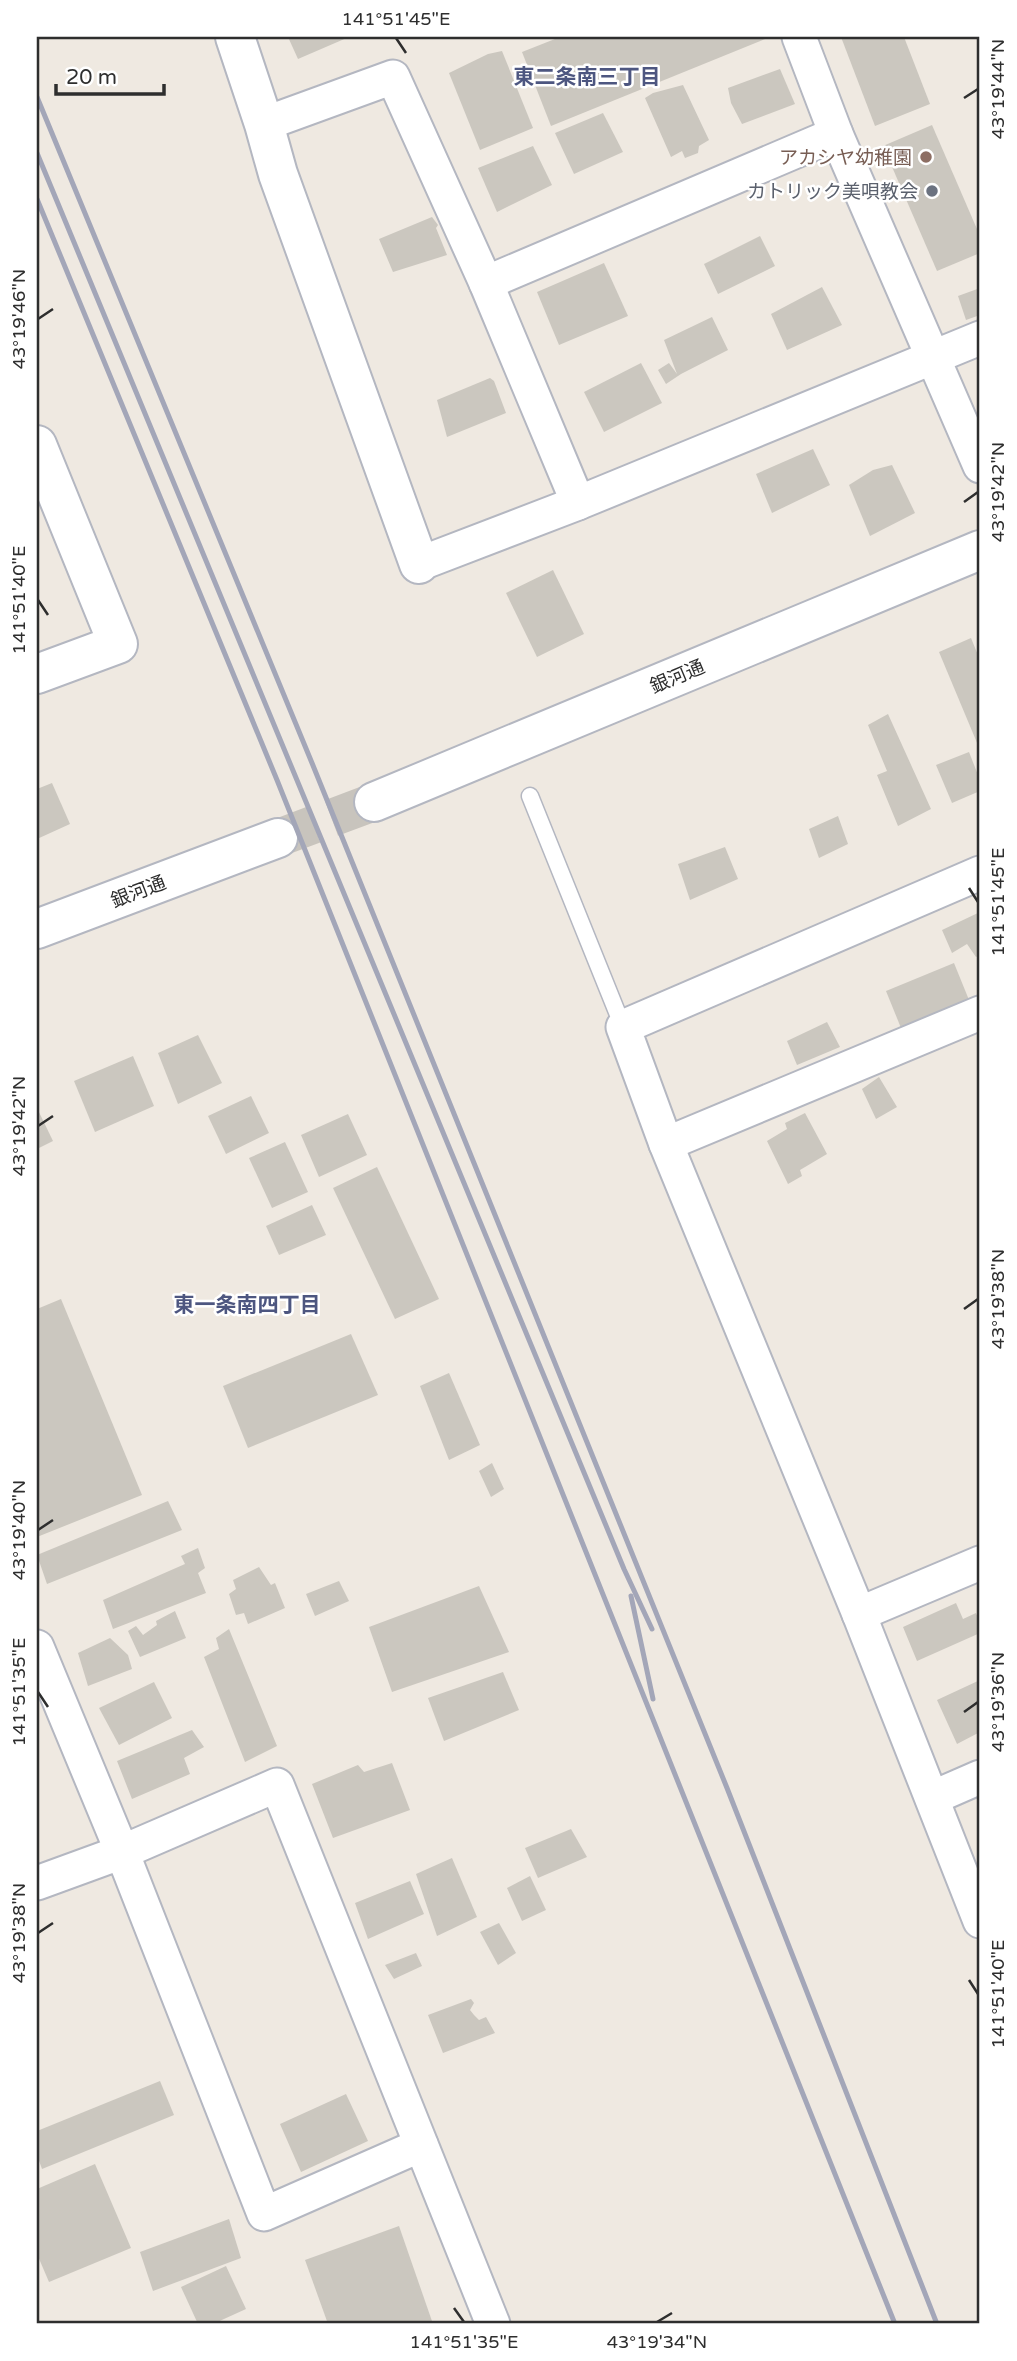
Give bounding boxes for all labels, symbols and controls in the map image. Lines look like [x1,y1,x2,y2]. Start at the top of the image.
text: 141°51'45"E [342,8,450,30]
text: 43°19'44"N [987,39,1009,139]
scale bar [56,52,164,96]
text: 20 m [66,65,117,90]
district label: 東二条南三丁目 [514,65,661,90]
place label: アカシヤ幼稚園 [779,147,912,169]
marker: アカシヤ幼稚園 [918,149,934,165]
place label: カトリック美唄教会 [747,181,918,203]
marker: カトリック美唄教会 [924,183,940,199]
text: 43°19'46"N [8,269,30,369]
text: 43°19'42"N [987,442,1009,542]
text: 141°51'40"E [8,546,30,654]
street label: 銀河通 [647,656,708,698]
text: 141°51'45"E [987,848,1009,956]
street label: 銀河通 [108,871,169,912]
text: 43°19'42"N [8,1076,30,1176]
text: 43°19'38"N [987,1249,1009,1349]
district label: 東一条南四丁目 [174,1293,321,1318]
text: 43°19'40"N [8,1480,30,1580]
text: 141°51'35"E [8,1638,30,1746]
text: 43°19'36"N [987,1652,1009,1752]
text: 43°19'38"N [8,1883,30,1983]
text: 141°51'40"E [987,1940,1009,2048]
text: 141°51'35"E [410,2331,518,2353]
text: 43°19'34"N [607,2331,707,2353]

